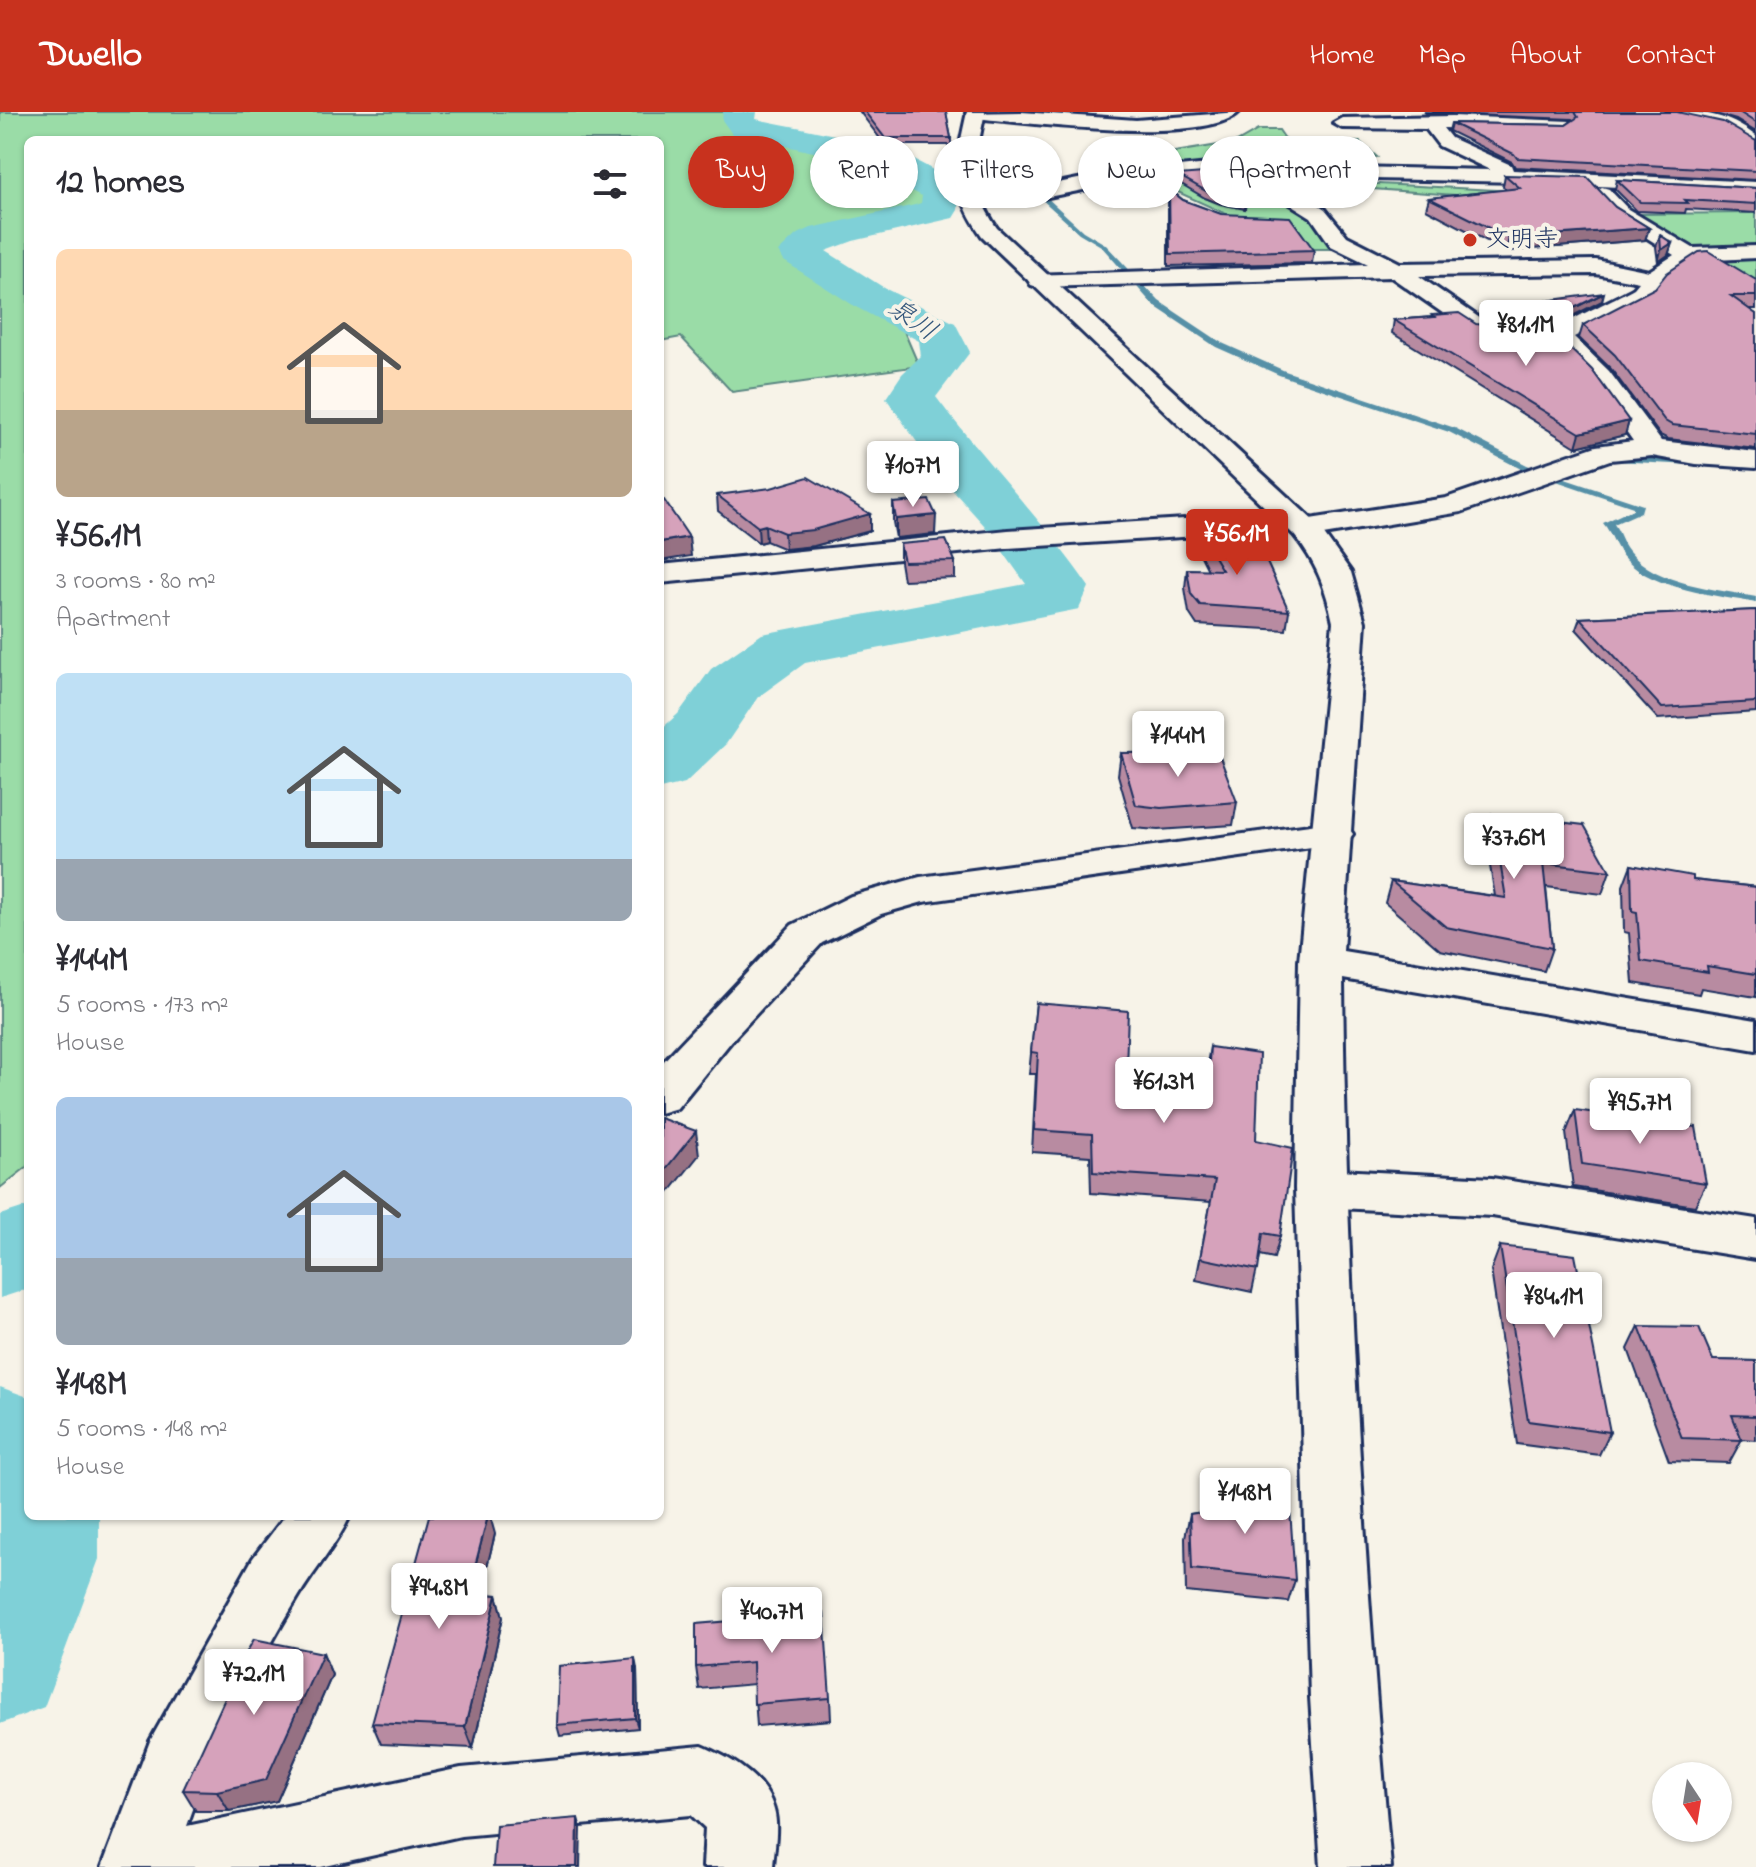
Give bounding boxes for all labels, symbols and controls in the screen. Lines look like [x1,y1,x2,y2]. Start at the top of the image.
text: Dwello [40,28,142,84]
text: Home [1309,36,1375,77]
text: Map [1419,36,1466,77]
text: About [1510,36,1582,77]
text: Contact [1626,36,1716,77]
chip: Buy [688,136,794,208]
chip: Rent [810,136,918,208]
chip: Filters [934,136,1062,208]
chip: New [1078,136,1184,208]
chip: Apartment [1200,136,1379,208]
text: 12 homes [56,159,185,209]
icon: filters [588,162,632,206]
place label: 文明寺 [1486,223,1558,258]
marker: 文明寺 [1461,231,1479,249]
water label: 泉川 [880,291,944,351]
pin: ¥81.1M [1461,300,1591,368]
icon: home [272,301,416,445]
text: ¥81.1M [1497,307,1555,345]
pin: ¥107M [857,441,969,509]
text: ¥107M [885,448,941,486]
pin: ¥56.1M [1172,509,1302,577]
text: ¥56.1M [56,513,142,563]
text: ¥56.1M [1204,516,1270,554]
text: 3 rooms · 80 m² [56,563,216,601]
text: Apartment [56,601,170,639]
pin: ¥144M [1122,711,1234,779]
text: ¥144M [1150,718,1206,756]
icon: home [272,725,416,869]
pin: ¥37.6M [1449,813,1579,881]
text: ¥37.6M [1482,820,1546,858]
text: ¥144M [56,937,129,987]
text: 5 rooms · 173 m² [56,987,229,1025]
text: House [56,1025,124,1063]
pin: ¥61.3M [1099,1057,1229,1125]
text: ¥61.3M [1133,1064,1195,1102]
pin: ¥95.7M [1575,1078,1705,1146]
text: ¥95.7M [1608,1085,1672,1123]
icon: home [272,1149,416,1293]
pin: ¥84.1M [1489,1272,1619,1340]
text: ¥84.1M [1524,1279,1584,1317]
text: ¥148M [56,1361,127,1411]
text: 5 rooms · 148 m² [56,1411,228,1449]
text: House [56,1449,124,1487]
pin: ¥148M [1189,1468,1301,1536]
text: ¥148M [1218,1475,1272,1513]
pin: ¥94.8M [374,1563,504,1631]
text: ¥94.8M [409,1570,469,1608]
pin: ¥40.7M [707,1587,837,1655]
text: ¥40.7M [740,1594,804,1632]
pin: ¥72.1M [189,1649,319,1717]
text: ¥72.1M [222,1656,286,1694]
north arrow [1652,1762,1732,1842]
map controls [1652,1762,1732,1842]

